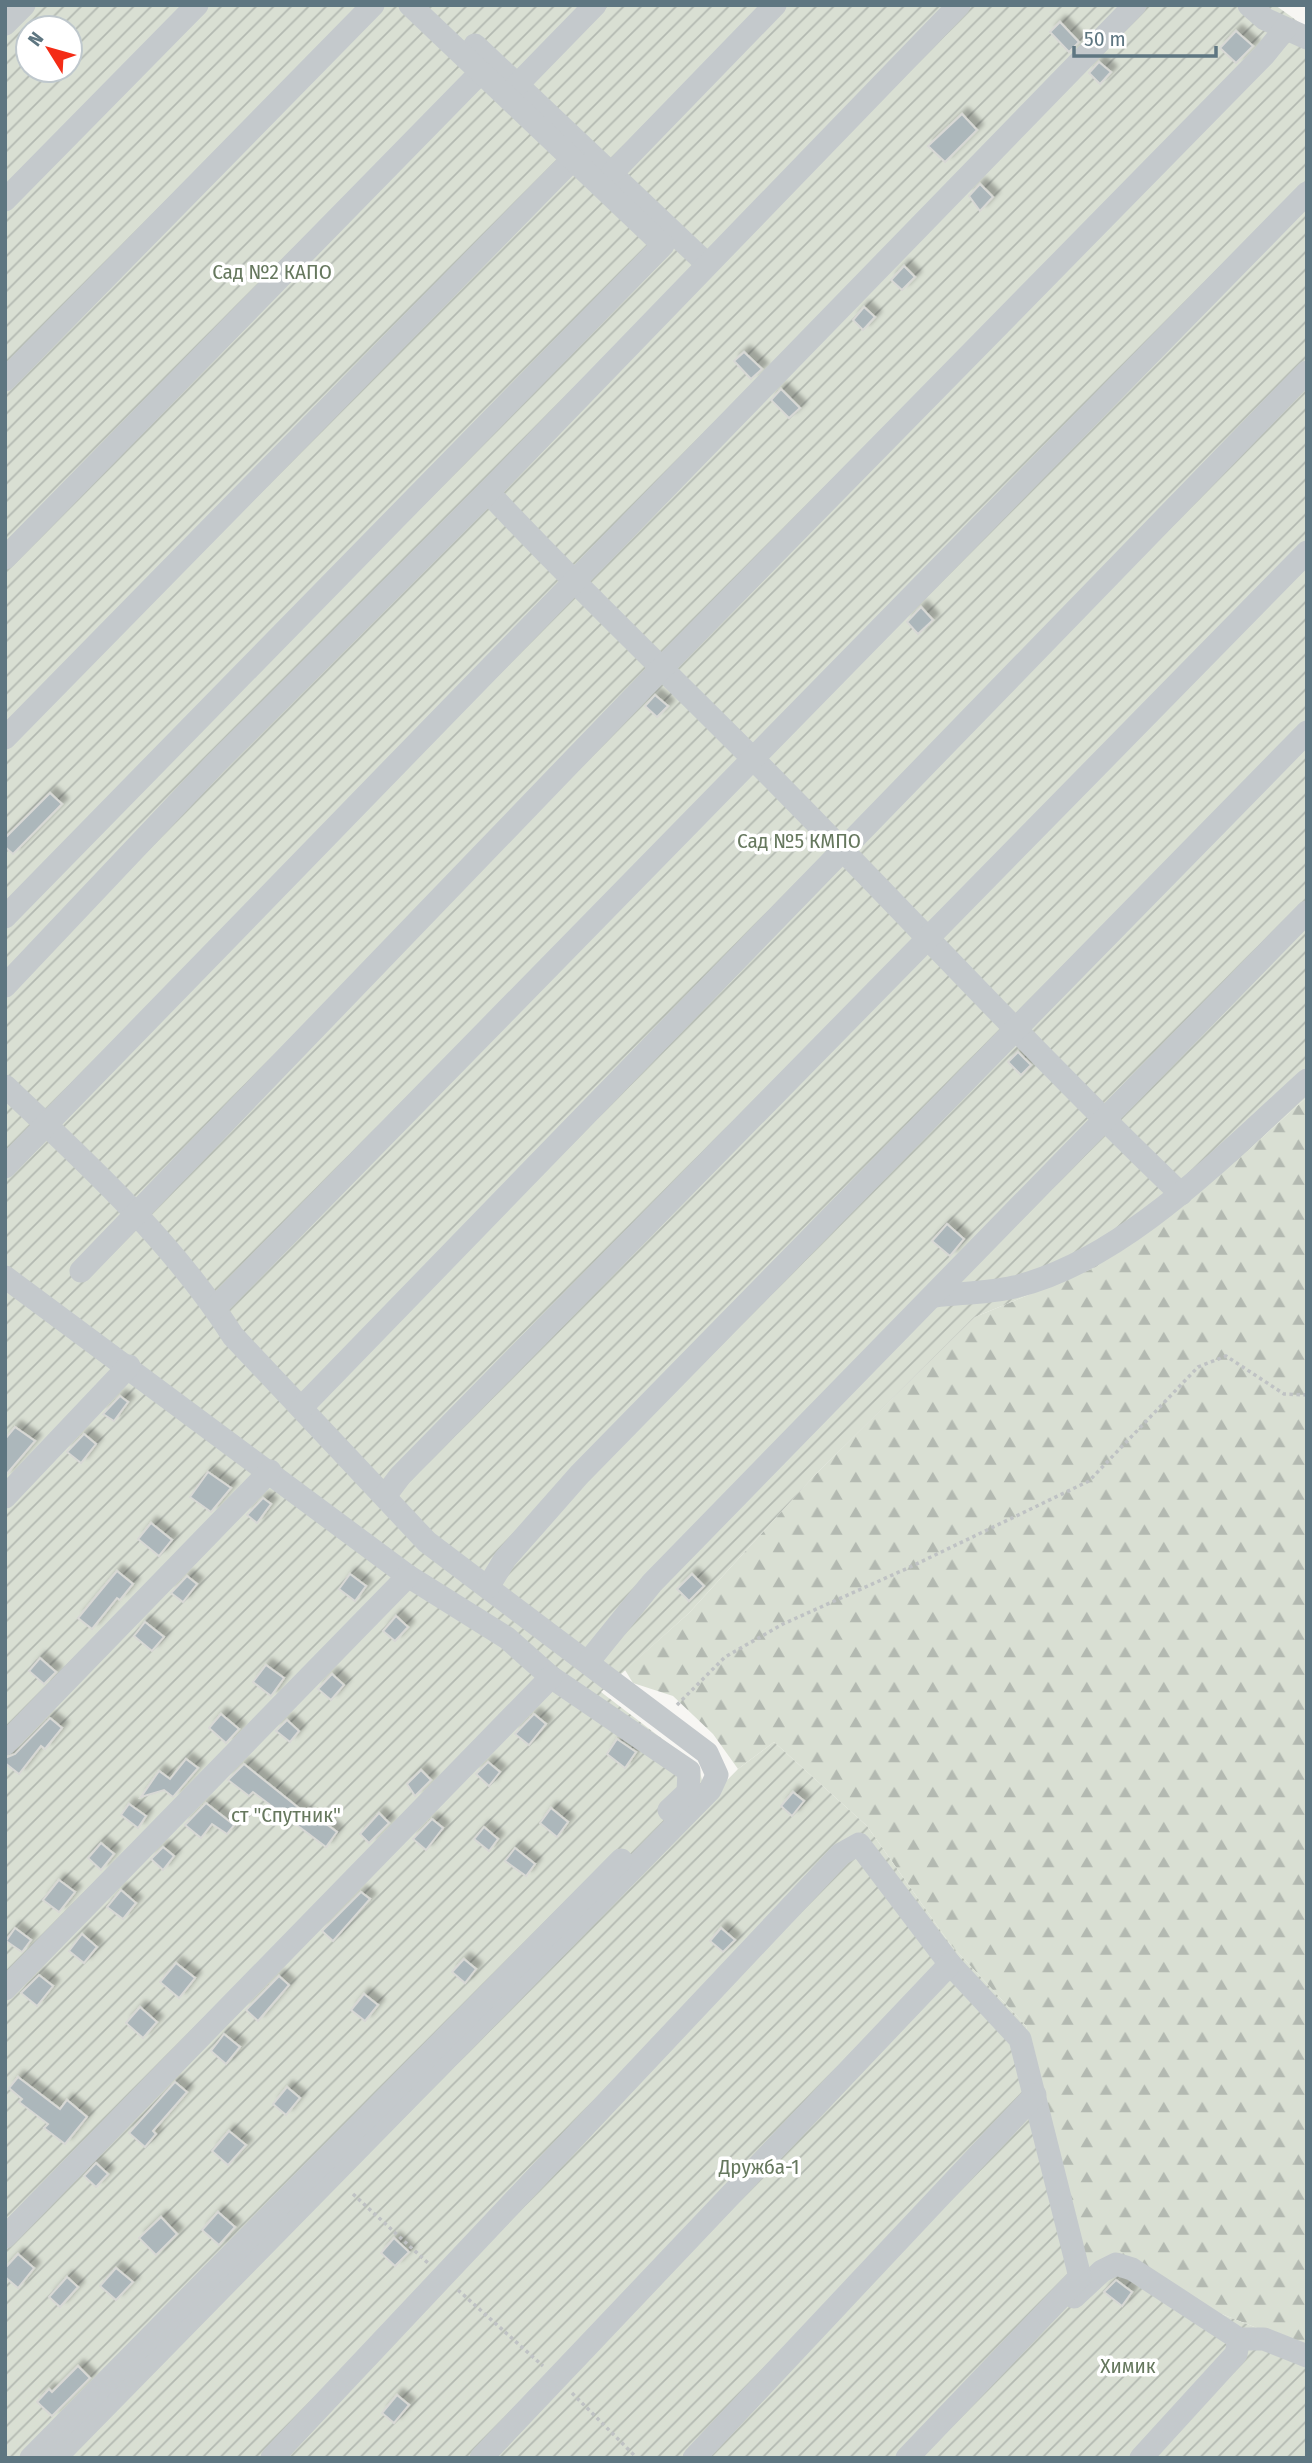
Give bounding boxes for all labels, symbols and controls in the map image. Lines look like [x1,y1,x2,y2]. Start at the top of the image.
north arrow [14,14,84,84]
scale bar [1074,14,1216,58]
text: 50 m [1084,26,1126,52]
text: N [23,28,48,51]
park label: Сад №2 КАПО [212,259,332,285]
park label: Сад №5 КМПО [737,828,861,854]
park label: ст "Спутник" [231,1802,341,1828]
park label: Дружба-1 [718,2154,799,2180]
park label: Химик [1100,2353,1156,2379]

